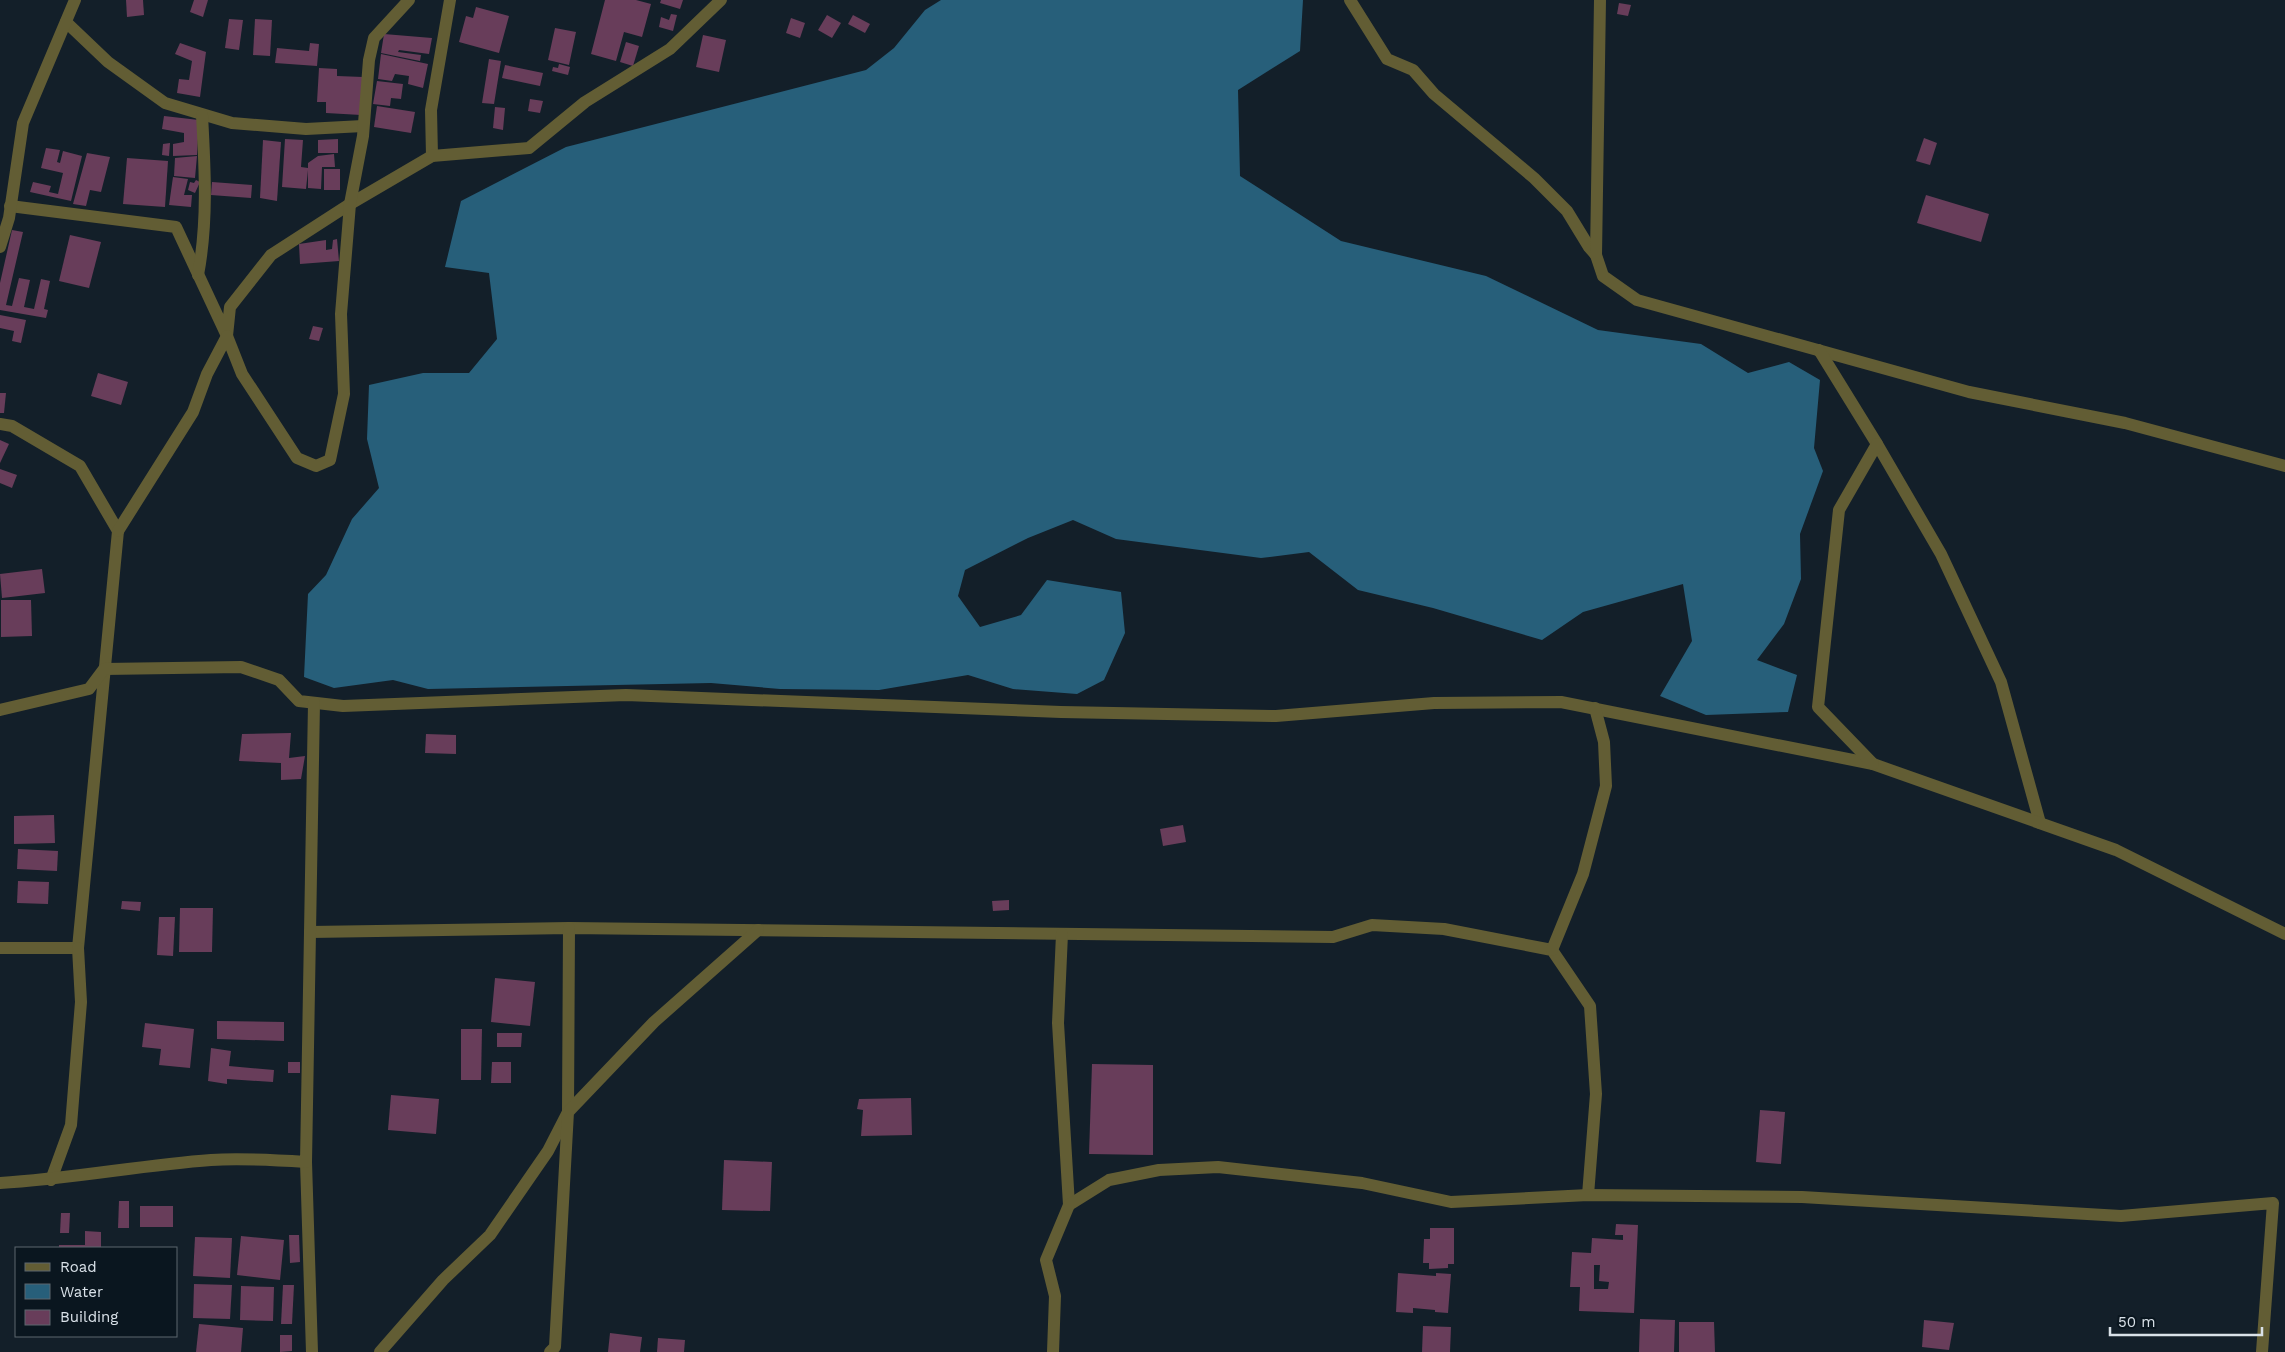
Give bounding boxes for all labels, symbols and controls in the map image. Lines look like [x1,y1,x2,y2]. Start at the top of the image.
legend [15,1247,178,1337]
text: Road [60,1258,97,1276]
text: Water [60,1283,103,1301]
scale bar [2110,1304,2262,1336]
text: Building [60,1308,118,1326]
text: 50 m [2118,1313,2155,1331]

